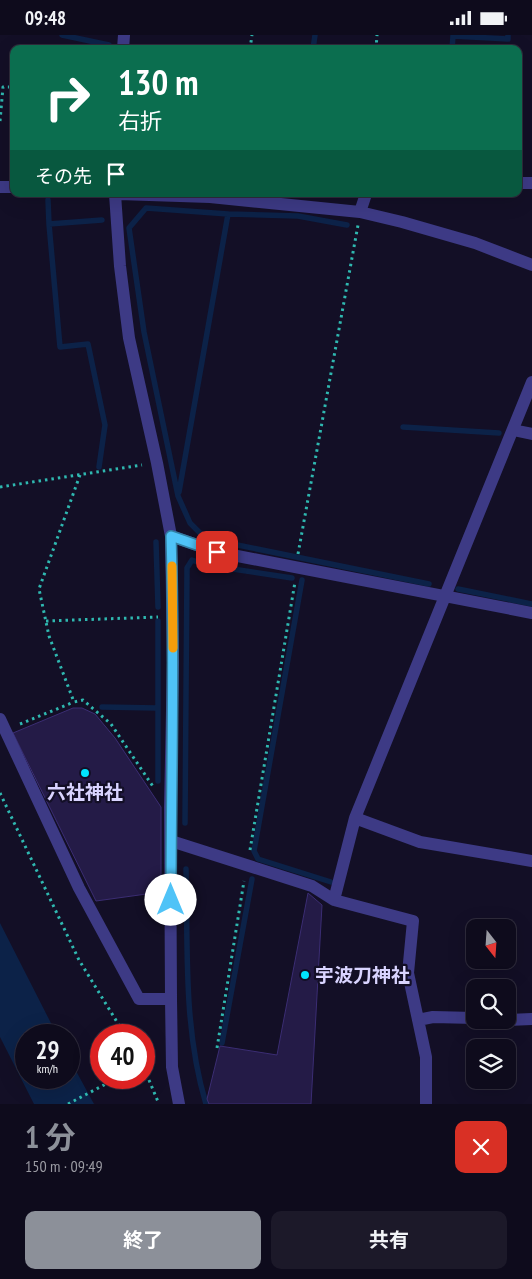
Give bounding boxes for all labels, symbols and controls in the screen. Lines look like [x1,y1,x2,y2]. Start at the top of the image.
text: 09:48 [25,6,66,30]
text: 130 m [118,59,199,105]
icon: right [35,65,100,130]
text: 右折 [118,107,162,135]
icon: arrive [102,160,130,188]
text: その先 [35,164,92,188]
pin [196,531,238,573]
icon: arrive [203,538,231,566]
marker: 六社神社 [79,767,91,779]
place label: 六社神社 [47,780,123,804]
position arrow [144,873,196,925]
north arrow [466,919,516,969]
map controls [466,919,516,1089]
place label: 宇波刀神社 [315,963,410,987]
marker: 宇波刀神社 [299,969,311,981]
button: search [466,979,516,1029]
speed limit sign: 40 [90,1024,155,1089]
text: 29 [36,1034,59,1066]
button: layers [466,1039,516,1089]
text: km/h [37,1061,58,1076]
text: 1 分 [25,1117,76,1156]
button: close [455,1121,507,1173]
text: 150 m · 09:49 [25,1156,103,1176]
button: 終了 [25,1211,261,1269]
button: 共有 [271,1211,507,1269]

